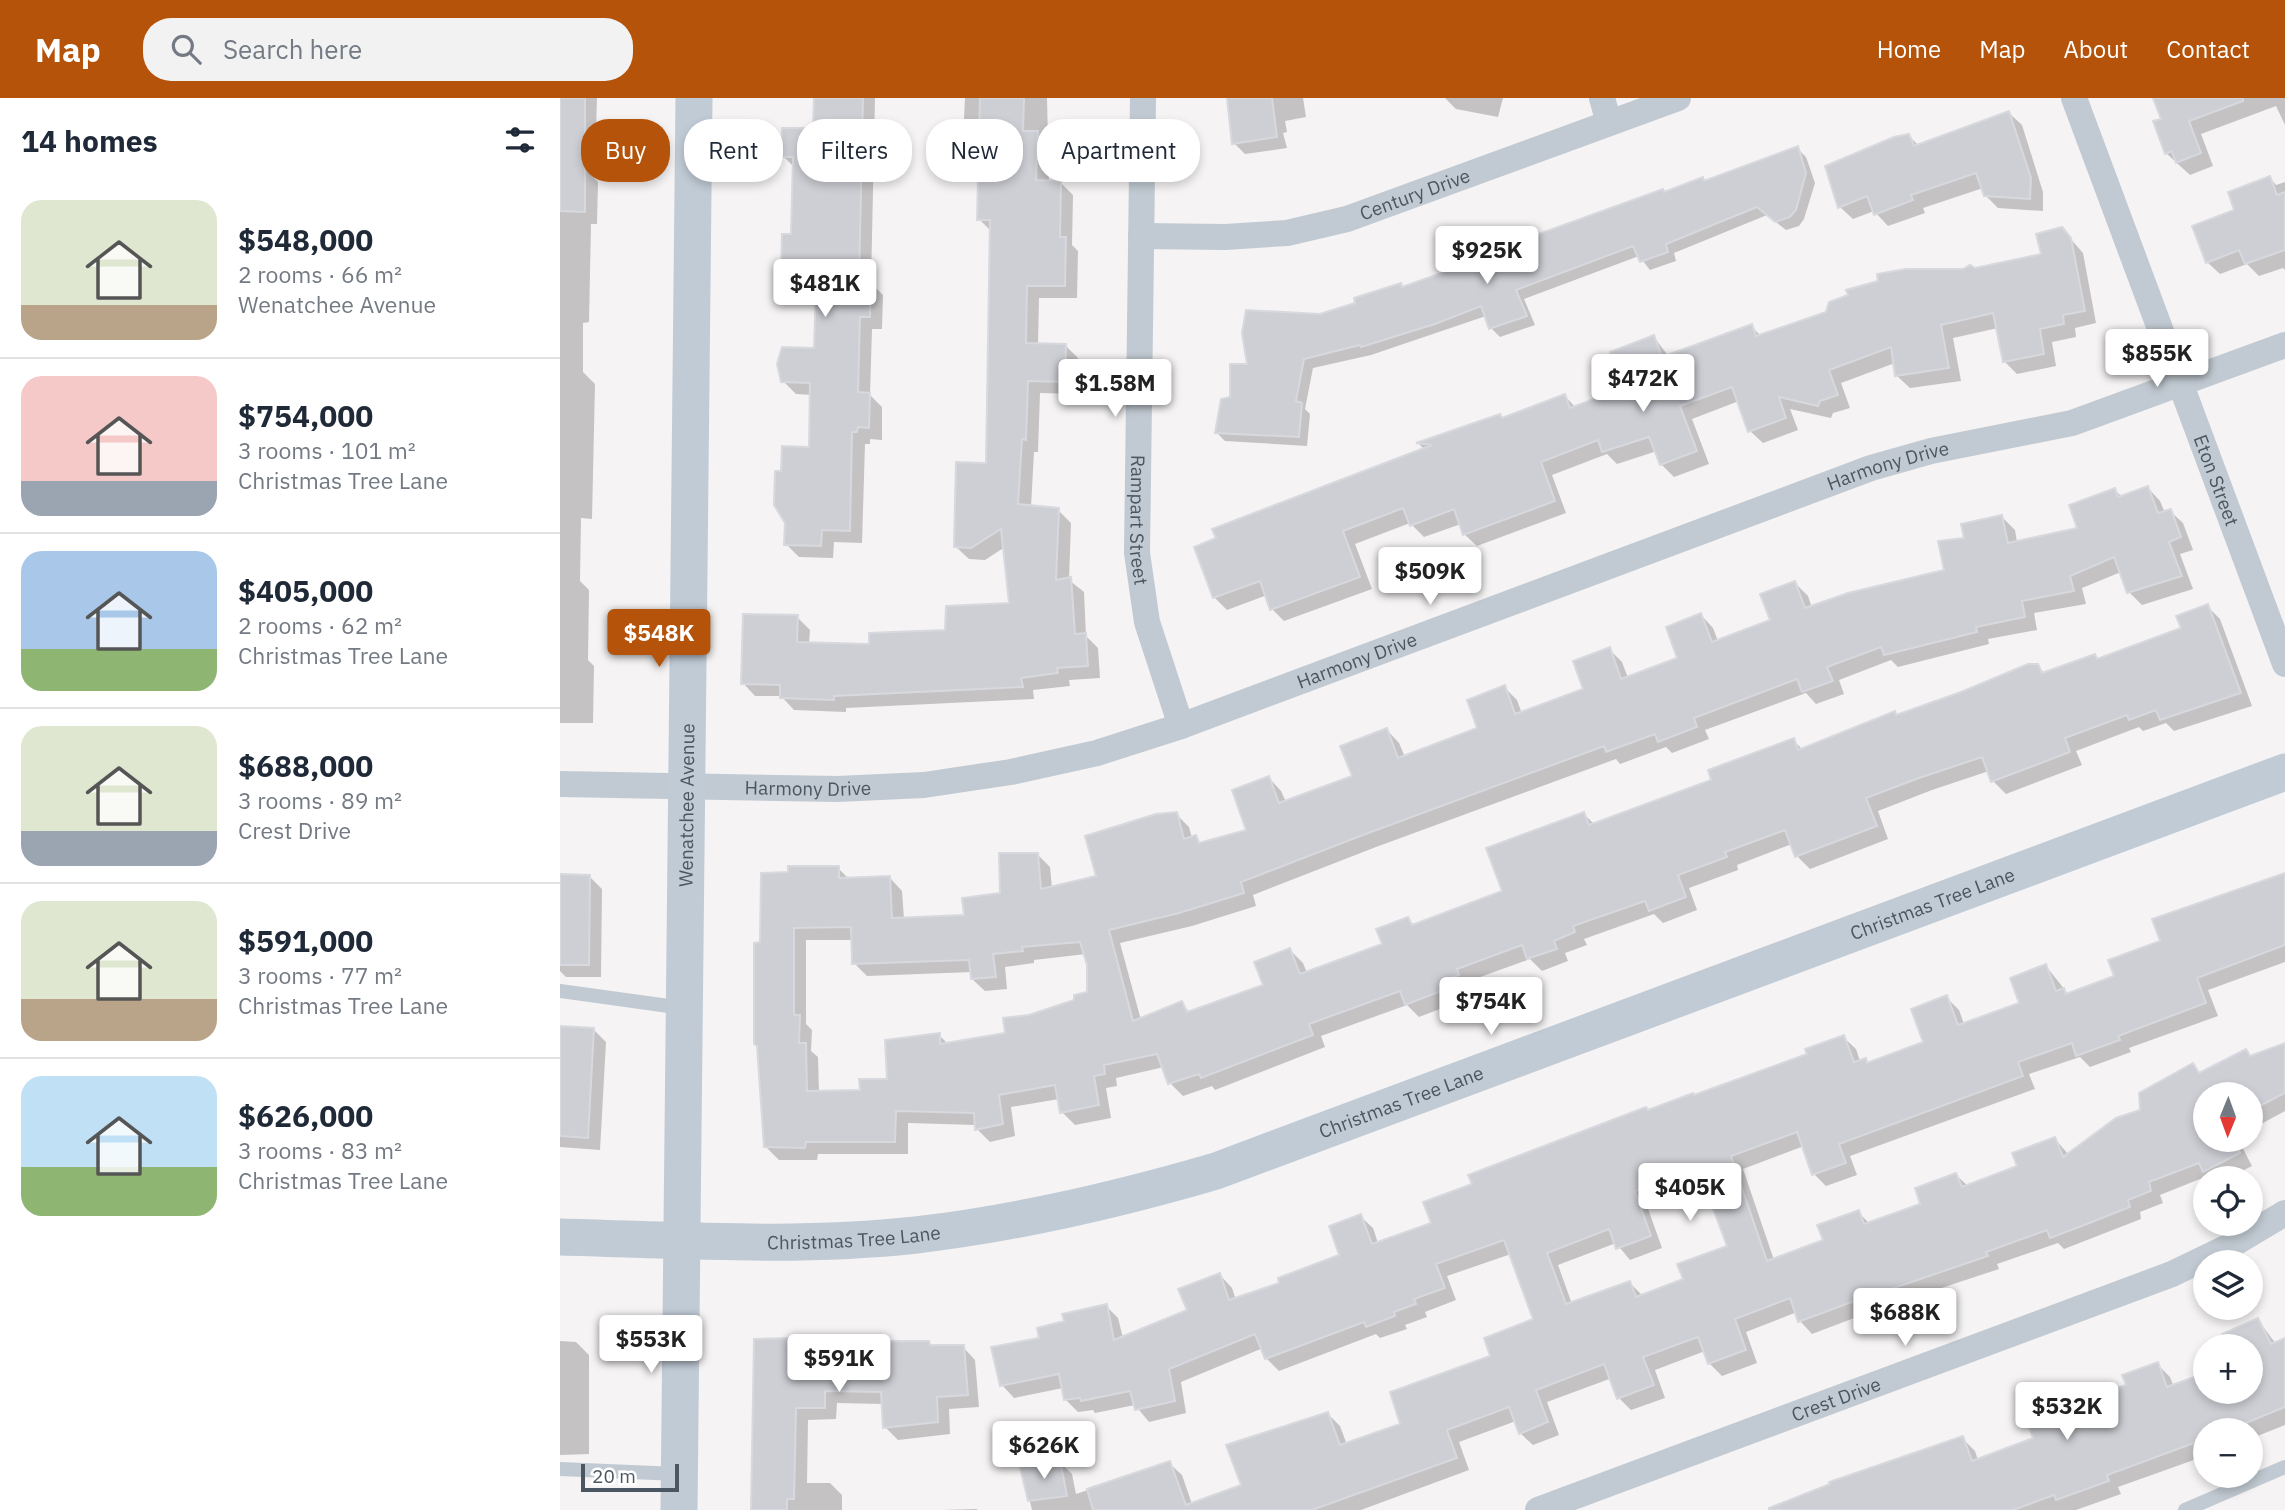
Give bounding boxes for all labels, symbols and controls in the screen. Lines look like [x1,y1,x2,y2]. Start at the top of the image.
search box [143,18,633,81]
text: Map [35,28,101,71]
icon: search [167,30,205,68]
text: Search here [223,32,362,66]
text: Home [1877,33,1941,65]
text: Map [1979,33,2025,65]
text: About [2063,33,2128,65]
text: Contact [2166,33,2250,65]
chip: Buy [581,119,670,182]
chip: Rent [684,119,783,182]
chip: Filters [797,119,912,182]
chip: New [926,119,1023,182]
chip: Apartment [1037,119,1200,182]
text: 14 homes [21,121,158,160]
icon: filters [501,121,539,159]
street label: Century Drive [1356,163,1473,225]
text: $548,000 [238,220,373,259]
pin: $925K [1438,226,1536,286]
icon: home [77,228,161,312]
text: $925K [1451,234,1523,264]
text: 2 rooms · 66 m² [238,259,402,289]
pin: $481K [776,260,874,319]
text: $481K [789,267,861,297]
text: Wenatchee Avenue [238,289,436,319]
pin: $855K [2108,330,2206,389]
text: $855K [2121,337,2193,367]
pin: $472K [1594,354,1692,414]
pin: $1.58M [1058,360,1172,419]
text: $472K [1607,362,1679,392]
text: $1.58M [1074,367,1156,397]
text: $754,000 [238,396,373,435]
icon: home [77,404,161,488]
street label: Eton Street [2189,431,2244,529]
text: 3 rooms · 101 m² [238,435,416,465]
street label: Harmony Drive [1823,436,1951,495]
street label: Rampart Street [1125,455,1153,586]
text: Christmas Tree Lane [238,465,448,495]
pin: $509K [1381,547,1479,607]
text: $509K [1394,555,1466,585]
text: $405,000 [238,571,373,610]
icon: home [77,579,161,663]
text: 2 rooms · 62 m² [238,610,402,640]
pin: $548K [610,610,708,669]
text: $548K [623,617,695,647]
street label: Harmony Drive [1293,627,1420,694]
text: Christmas Tree Lane [238,640,448,670]
street label: Wenatchee Avenue [674,723,699,887]
text: $688,000 [238,746,373,785]
icon: home [77,754,161,838]
street label: Harmony Drive [744,775,872,801]
text: 3 rooms · 89 m² [238,785,402,815]
text: Crest Drive [238,815,351,845]
street label: Christmas Tree Lane [1847,862,2018,945]
text: $591,000 [238,921,373,960]
icon: home [77,929,161,1013]
text: 3 rooms · 77 m² [238,960,402,990]
pin: $754K [1442,978,1540,1037]
text: $754K [1455,985,1527,1015]
text: Christmas Tree Lane [238,990,448,1020]
street label: Christmas Tree Lane [1315,1060,1487,1144]
north arrow [2193,1082,2263,1152]
map controls [2193,1082,2263,1488]
text: $626,000 [238,1096,373,1135]
icon: home [77,1104,161,1188]
text: 3 rooms · 83 m² [238,1135,402,1165]
pin: $405K [1641,1164,1739,1223]
text: Christmas Tree Lane [238,1165,448,1195]
button: locate [2193,1166,2263,1236]
text: $405K [1654,1171,1726,1201]
street label: Christmas Tree Lane [767,1220,942,1254]
button: layers [2193,1250,2263,1320]
pin: $688K [1856,1288,1954,1348]
text: $688K [1869,1296,1941,1326]
pin: $553K [602,1316,700,1375]
text: $553K [615,1323,687,1353]
pin: $591K [790,1334,888,1394]
button: + [2193,1334,2263,1404]
text: $591K [803,1342,875,1372]
street label: Crest Drive [1788,1371,1884,1427]
pin: $532K [2018,1382,2116,1442]
text: $532K [2031,1390,2103,1420]
button: − [2193,1418,2263,1488]
pin: $626K [995,1422,1093,1481]
text: $626K [1008,1429,1080,1459]
scale bar [581,1461,679,1493]
text: 20 m [592,1464,636,1488]

